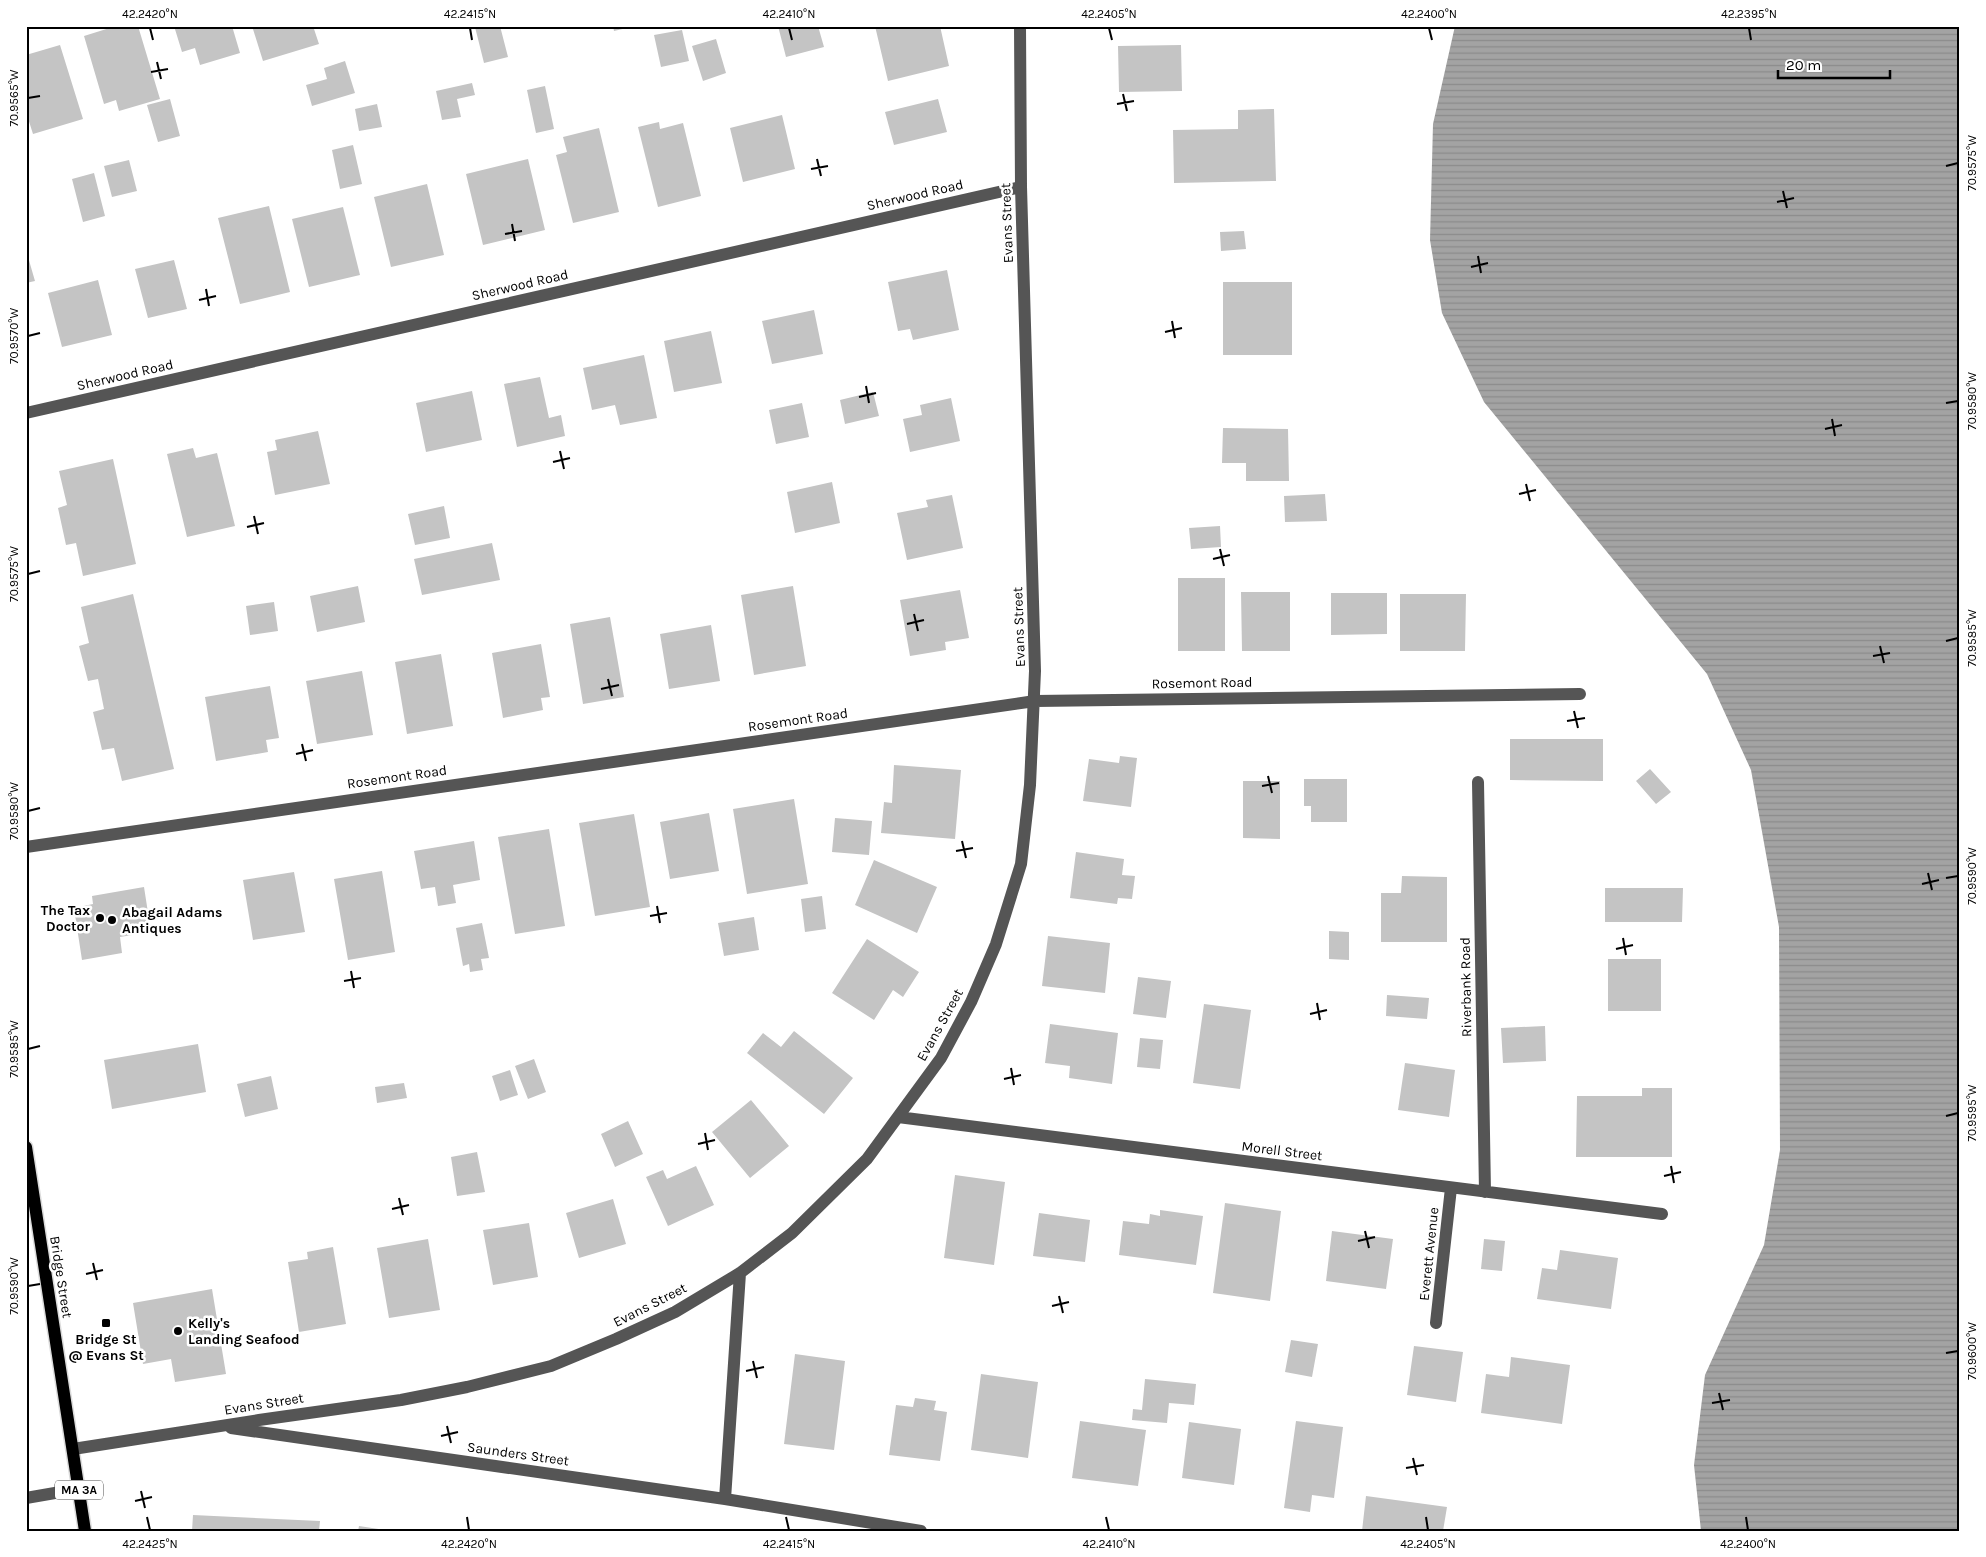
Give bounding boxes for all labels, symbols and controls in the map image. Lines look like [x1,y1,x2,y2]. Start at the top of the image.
text: 42.2420°N [122,7,178,21]
text: 42.2415°N [444,7,496,21]
text: 42.2410°N [763,7,815,21]
text: 42.2405°N [1081,7,1137,21]
text: 42.2400°N [1401,7,1457,21]
text: 42.2395°N [1721,7,1777,21]
scale bar [1778,48,1891,80]
text: 20 m [1786,56,1821,74]
text: 70.9565°W [7,69,21,127]
text: 70.9575°W [1965,135,1979,191]
street label: Sherwood Road [865,176,965,214]
street label: Evans Street [997,183,1017,263]
street label: Sherwood Road [470,266,570,304]
text: 70.9570°W [7,308,21,364]
street label: Sherwood Road [75,356,175,394]
text: 70.9580°W [1965,372,1979,430]
text: 70.9575°W [7,546,21,602]
street label: Evans Street [1009,587,1029,667]
text: 70.9585°W [1965,609,1979,667]
street label: Rosemont Road [1151,674,1253,692]
street label: Rosemont Road [747,705,849,735]
street label: Rosemont Road [346,762,448,792]
text: 70.9580°W [7,782,21,840]
text: 70.9590°W [1965,847,1979,905]
place label: The Tax Doctor [41,902,91,935]
place label: Abagail Adams Antiques [122,904,223,937]
marker: The Tax Doctor [94,912,106,924]
marker: Abagail Adams Antiques [106,914,118,926]
street label: Riverbank Road [1457,937,1475,1037]
street label: Evans Street [913,986,967,1064]
text: 70.9585°W [7,1020,21,1078]
text: 70.9595°W [1965,1084,1979,1142]
street label: Morell Street [1241,1138,1323,1164]
street label: Everett Avenue [1416,1206,1442,1302]
street label: Bridge Street [46,1235,76,1319]
text: 70.9590°W [7,1257,21,1315]
street label: Evans Street [610,1279,690,1331]
place label: Kelly's Landing Seafood [188,1315,300,1348]
marker: Bridge St @ Evans St [100,1317,112,1329]
text: 70.9600°W [1965,1322,1979,1380]
marker: Kelly's Landing Seafood [172,1325,184,1337]
place label: Bridge St @ Evans St [68,1331,144,1364]
street label: Evans Street [223,1389,305,1419]
street label: Saunders Street [466,1438,570,1470]
road number: MA 3A [55,1480,103,1500]
text: 42.2425°N [122,1537,178,1551]
text: 42.2420°N [441,1537,497,1551]
text: 42.2415°N [763,1537,815,1551]
text: 42.2410°N [1083,1537,1135,1551]
text: 42.2405°N [1400,1537,1456,1551]
text: 42.2400°N [1720,1537,1776,1551]

